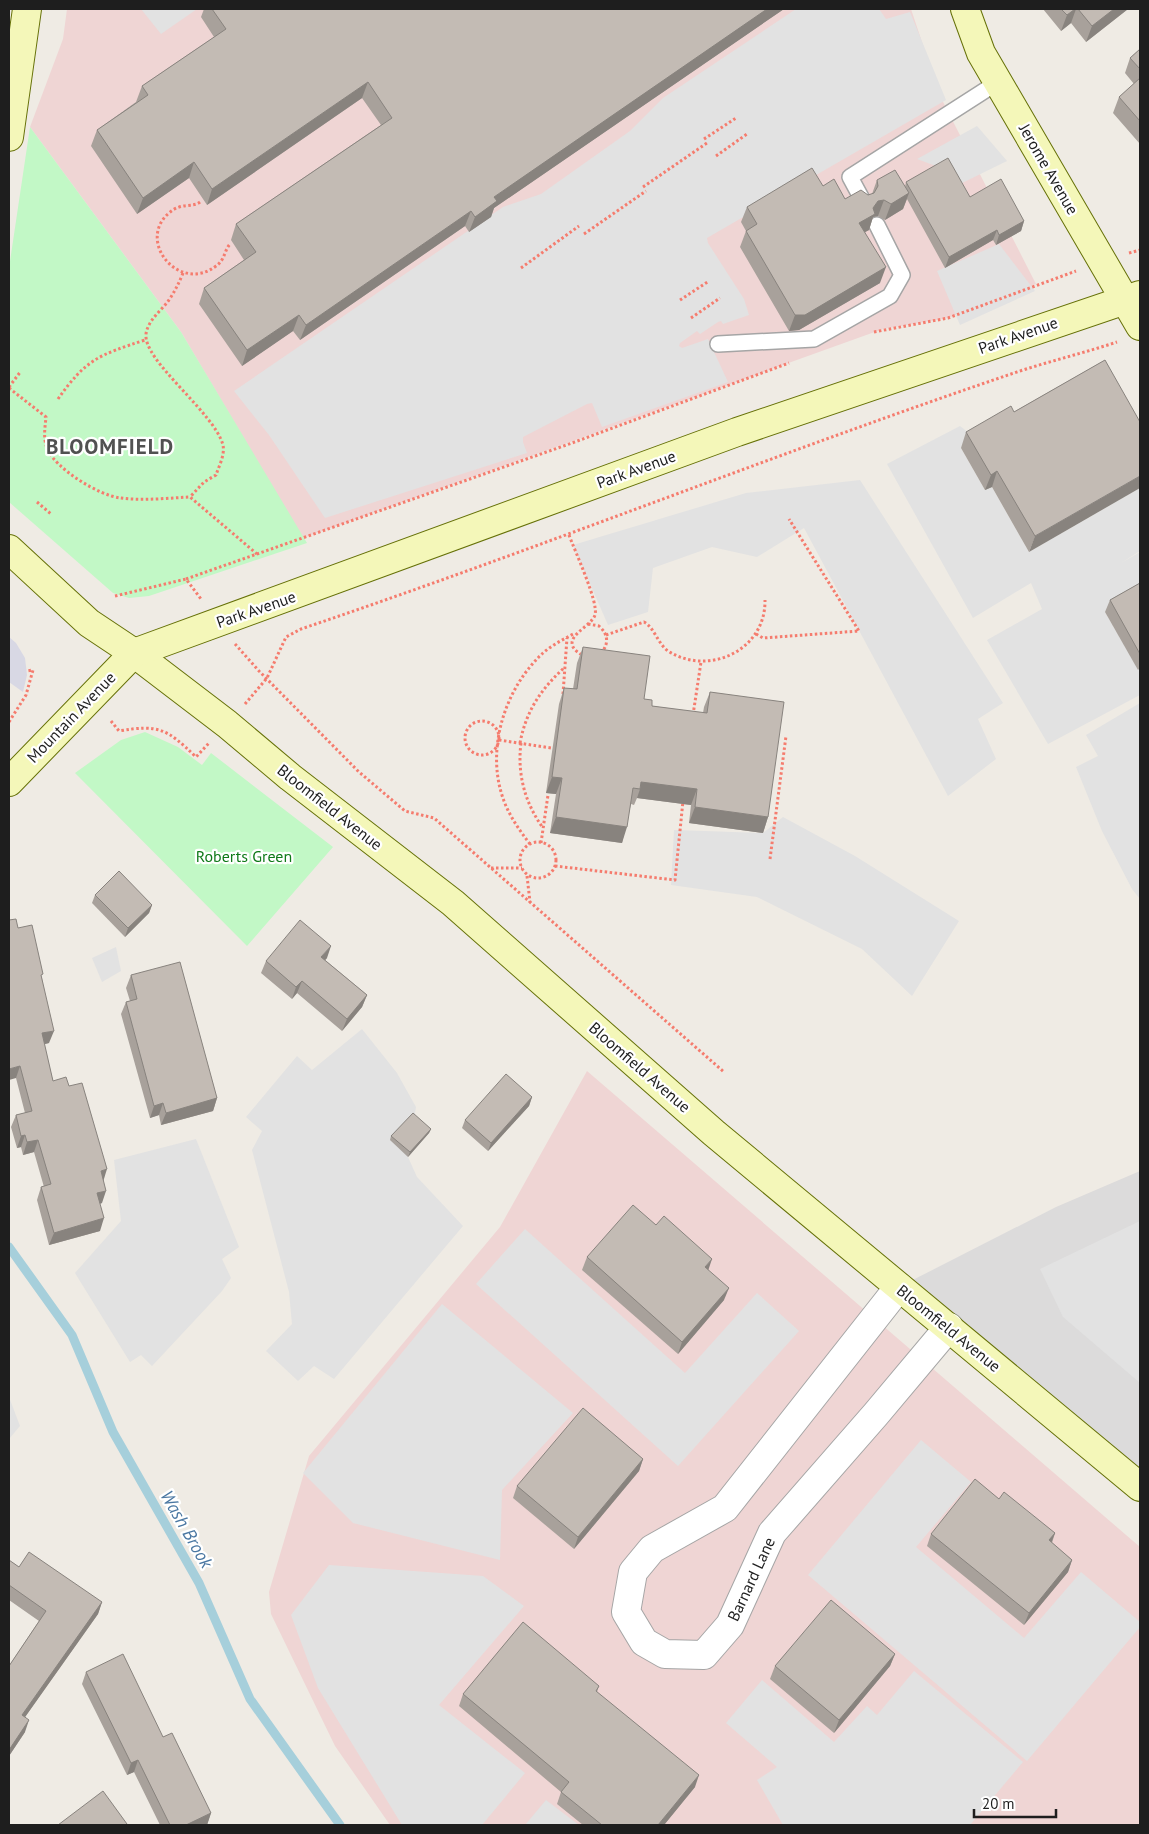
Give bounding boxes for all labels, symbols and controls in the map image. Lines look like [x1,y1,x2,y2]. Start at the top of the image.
street label: Jerome Avenue [1014,119,1083,218]
street label: Park Avenue [976,312,1060,358]
district label: BLOOMFIELD [46,433,174,460]
street label: Park Avenue [594,445,678,493]
street label: Park Avenue [214,586,298,632]
street label: Mountain Avenue [23,667,119,767]
street label: Bloomfield Avenue [273,760,387,854]
park label: Roberts Green [196,846,292,866]
street label: Bloomfield Avenue [585,1017,695,1117]
street label: Bloomfield Avenue [893,1280,1005,1376]
water label: Wash Brook [156,1486,219,1573]
street label: Barnard Lane [723,1534,779,1624]
scale bar [974,1786,1056,1818]
text: 20 m [982,1794,1015,1813]

